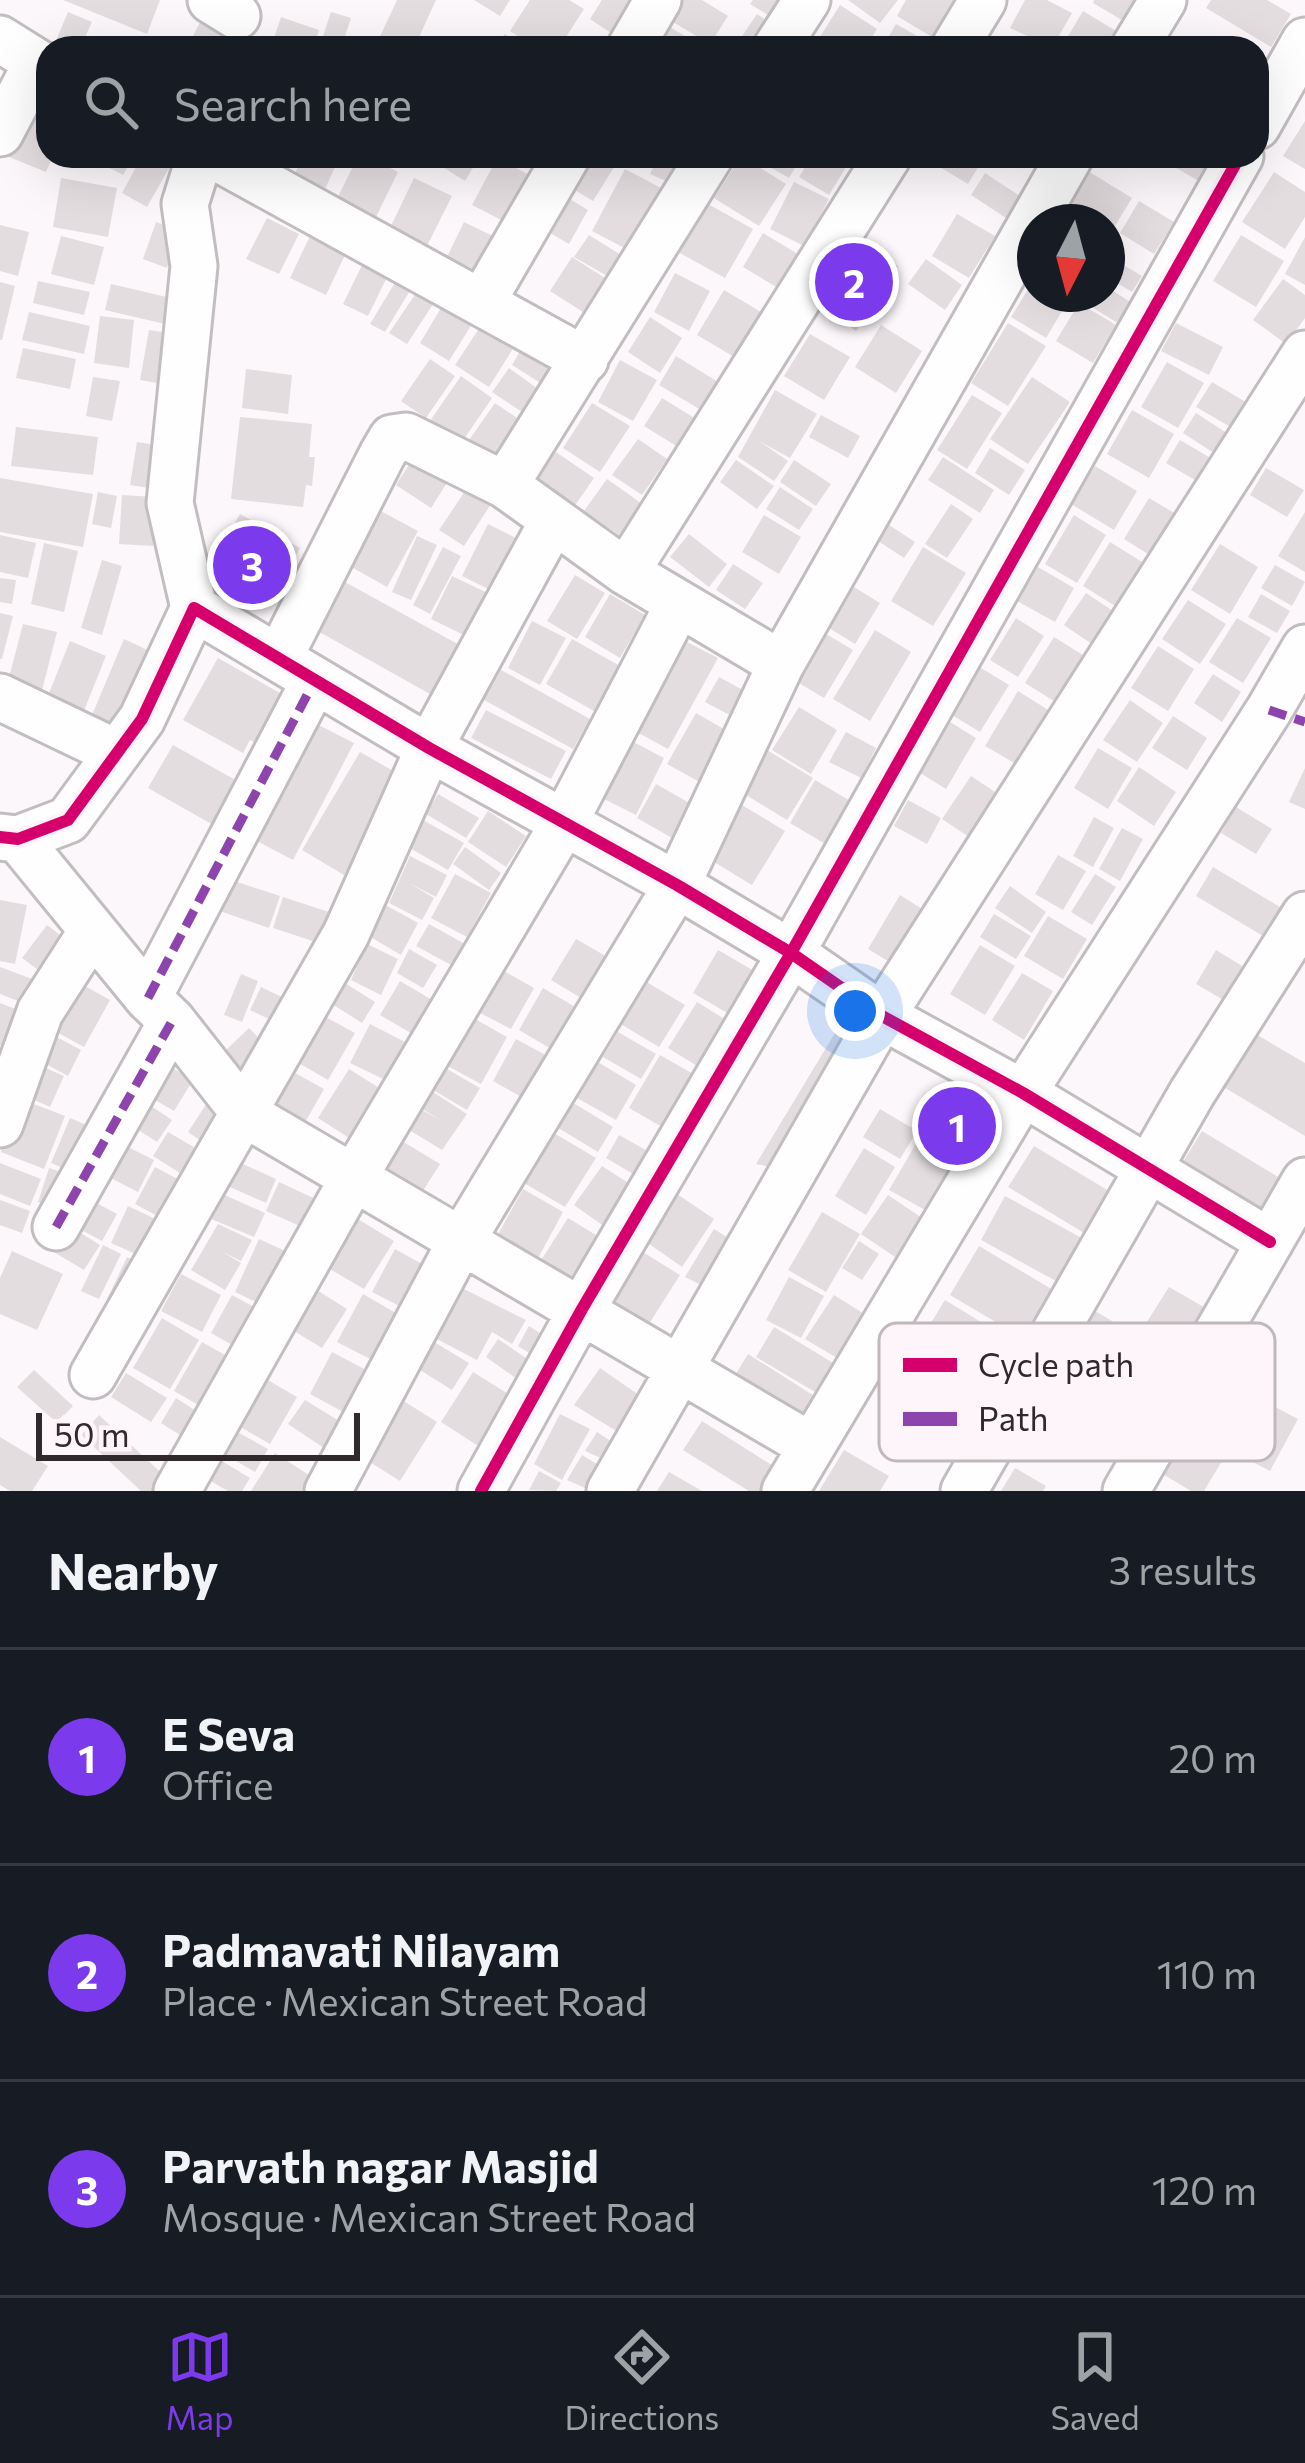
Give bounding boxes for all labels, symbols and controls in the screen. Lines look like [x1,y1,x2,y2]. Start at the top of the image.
search box [36,36,1269,168]
icon: search [78,69,144,135]
text: Search here [174,75,412,130]
north arrow [1017,204,1125,312]
pin: 2 [815,237,893,327]
pin: 3 [213,520,291,610]
your location [825,981,885,1041]
pin: 1 [918,1081,996,1171]
legend [879,1323,1275,1461]
text: Cycle path [978,1343,1134,1384]
text: Path [978,1397,1048,1438]
scale bar [36,1407,360,1460]
text: 50 m [54,1413,130,1454]
text: Nearby [48,1538,218,1601]
text: 3 results [1109,1545,1257,1593]
text: E Seva [162,1705,295,1760]
text: 1 [78,1733,96,1781]
text: 20 m [1169,1733,1257,1781]
text: Office [162,1760,274,1808]
text: Padmavati Nilayam [162,1921,560,1976]
text: 2 [76,1949,98,1997]
text: 110 m [1157,1949,1257,1997]
text: Place · Mexican Street Road [162,1976,648,2024]
text: Parvath nagar Masjid [162,2137,599,2192]
text: 3 [76,2165,98,2213]
text: 120 m [1152,2165,1257,2213]
text: Mosque · Mexican Street Road [162,2192,696,2240]
tab: Map [166,2324,234,2437]
tab: Directions [565,2324,719,2437]
tab: Saved [1050,2324,1139,2437]

